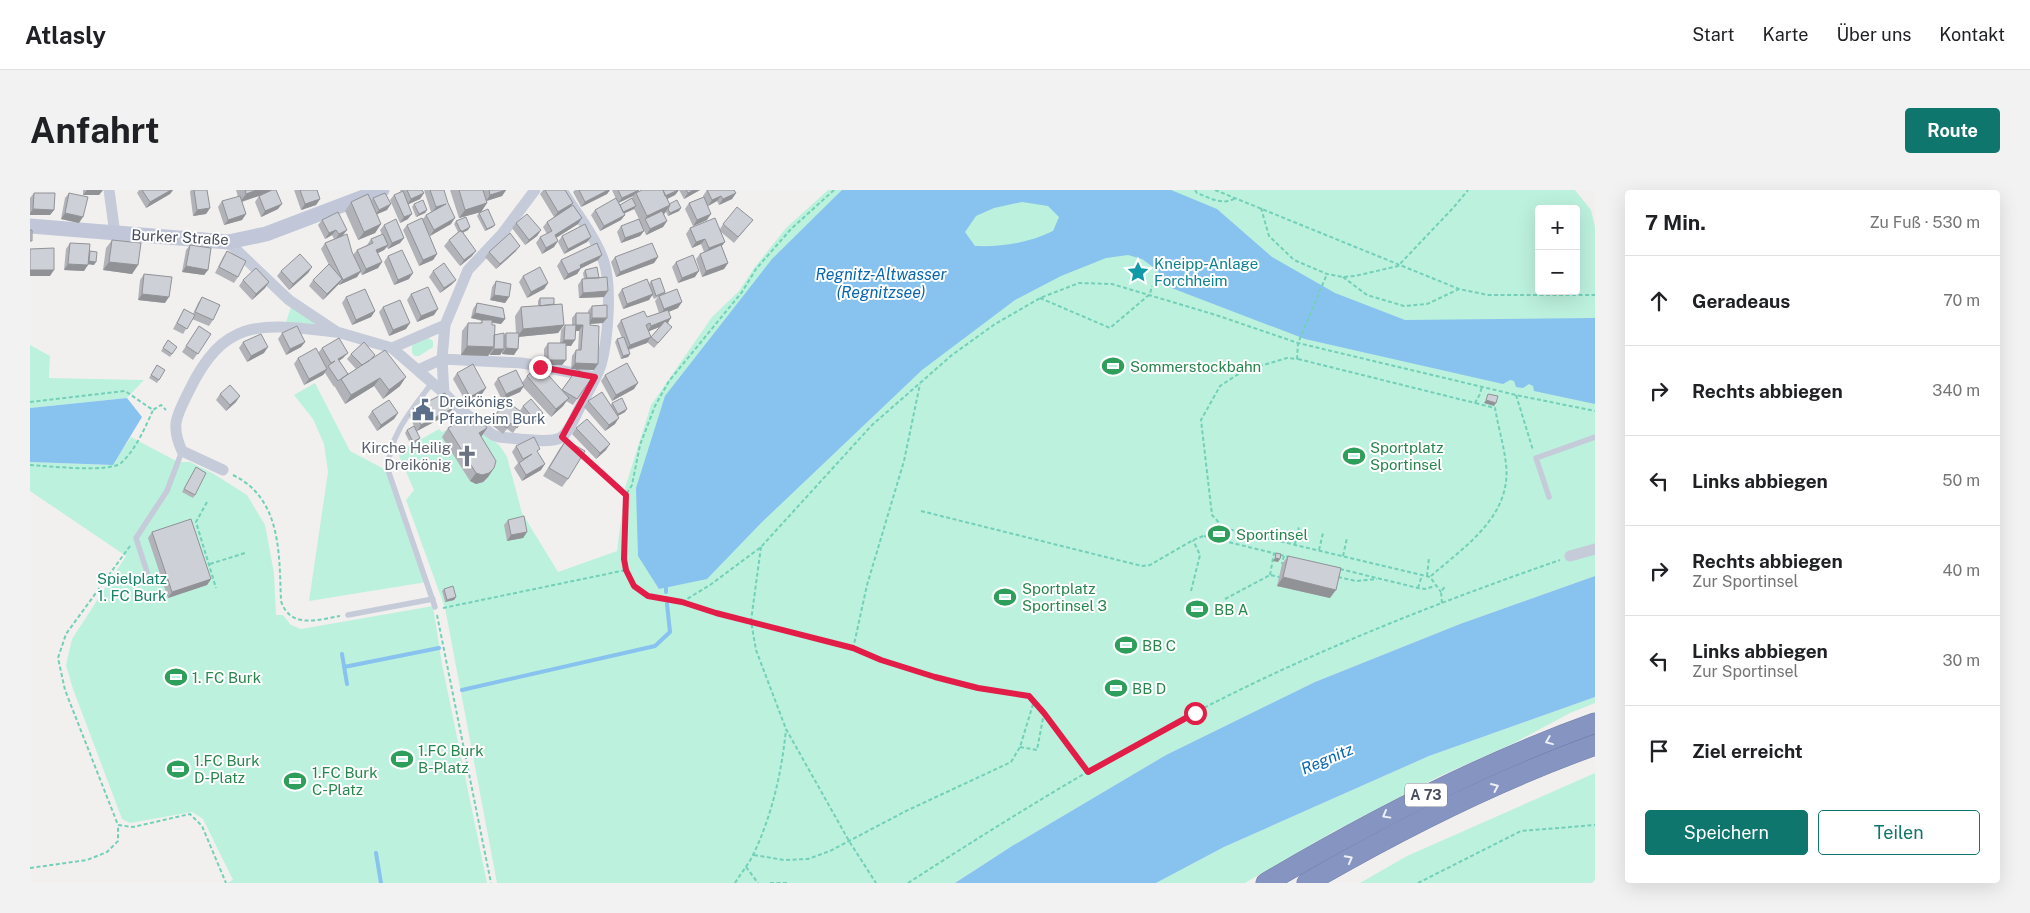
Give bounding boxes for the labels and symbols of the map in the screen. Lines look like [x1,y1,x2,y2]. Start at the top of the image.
street label: Burker Straße [131,226,229,248]
place label: Kneipp-Anlage Forchheim [1154,255,1258,289]
place icon: Kneipp-Anlage Forchheim [1125,259,1151,285]
water label: Regnitz-Altwasser (Regnitzsee) [816,265,947,302]
sports icon: Sommerstockbahn [1100,353,1126,379]
route end [529,356,552,379]
place label: Sommerstockbahn [1130,358,1261,375]
place label: Dreikönigs Pfarrheim Burk [439,393,545,427]
public building icon: Dreikönigs Pfarrheim Burk [410,397,436,423]
place label: Kirche Heilig Dreikönig [361,439,451,473]
place label: Sportplatz Sportinsel [1370,439,1443,473]
church icon: Kirche Heilig Dreikönig [454,443,480,469]
sports icon: Sportplatz Sportinsel [1341,443,1367,469]
sports icon: Sportinsel [1206,521,1232,547]
place label: Sportinsel [1236,526,1308,543]
park label: Spielplatz 1. FC Burk [97,570,167,604]
place label: Sportplatz Sportinsel 3 [1022,580,1107,614]
sports icon: Sportplatz Sportinsel 3 [992,584,1018,610]
sports icon: BB A [1184,596,1210,622]
place label: BB A [1214,601,1249,618]
sports icon: BB C [1113,632,1139,658]
place label: BB C [1142,637,1176,654]
sports icon: 1. FC Burk [163,664,189,690]
place label: 1. FC Burk [192,669,261,686]
sports icon: BB D [1103,675,1129,701]
place label: BB D [1132,680,1166,697]
route start [1184,702,1207,725]
one-way arrow [1546,735,1554,745]
water label: Regnitz [1298,739,1356,778]
place label: 1.FC Burk B-Platz [418,742,484,776]
sports icon: 1.FC Burk B-Platz [389,746,415,772]
place label: 1.FC Burk D-Platz [194,752,260,786]
sports icon: 1.FC Burk D-Platz [165,756,191,782]
place label: 1.FC Burk C-Platz [312,764,378,798]
sports icon: 1.FC Burk C-Platz [282,768,308,794]
one-way arrow [1490,782,1499,793]
road number: A 73 [1405,784,1447,806]
one-way arrow [1382,809,1391,819]
one-way arrow [1344,855,1353,865]

